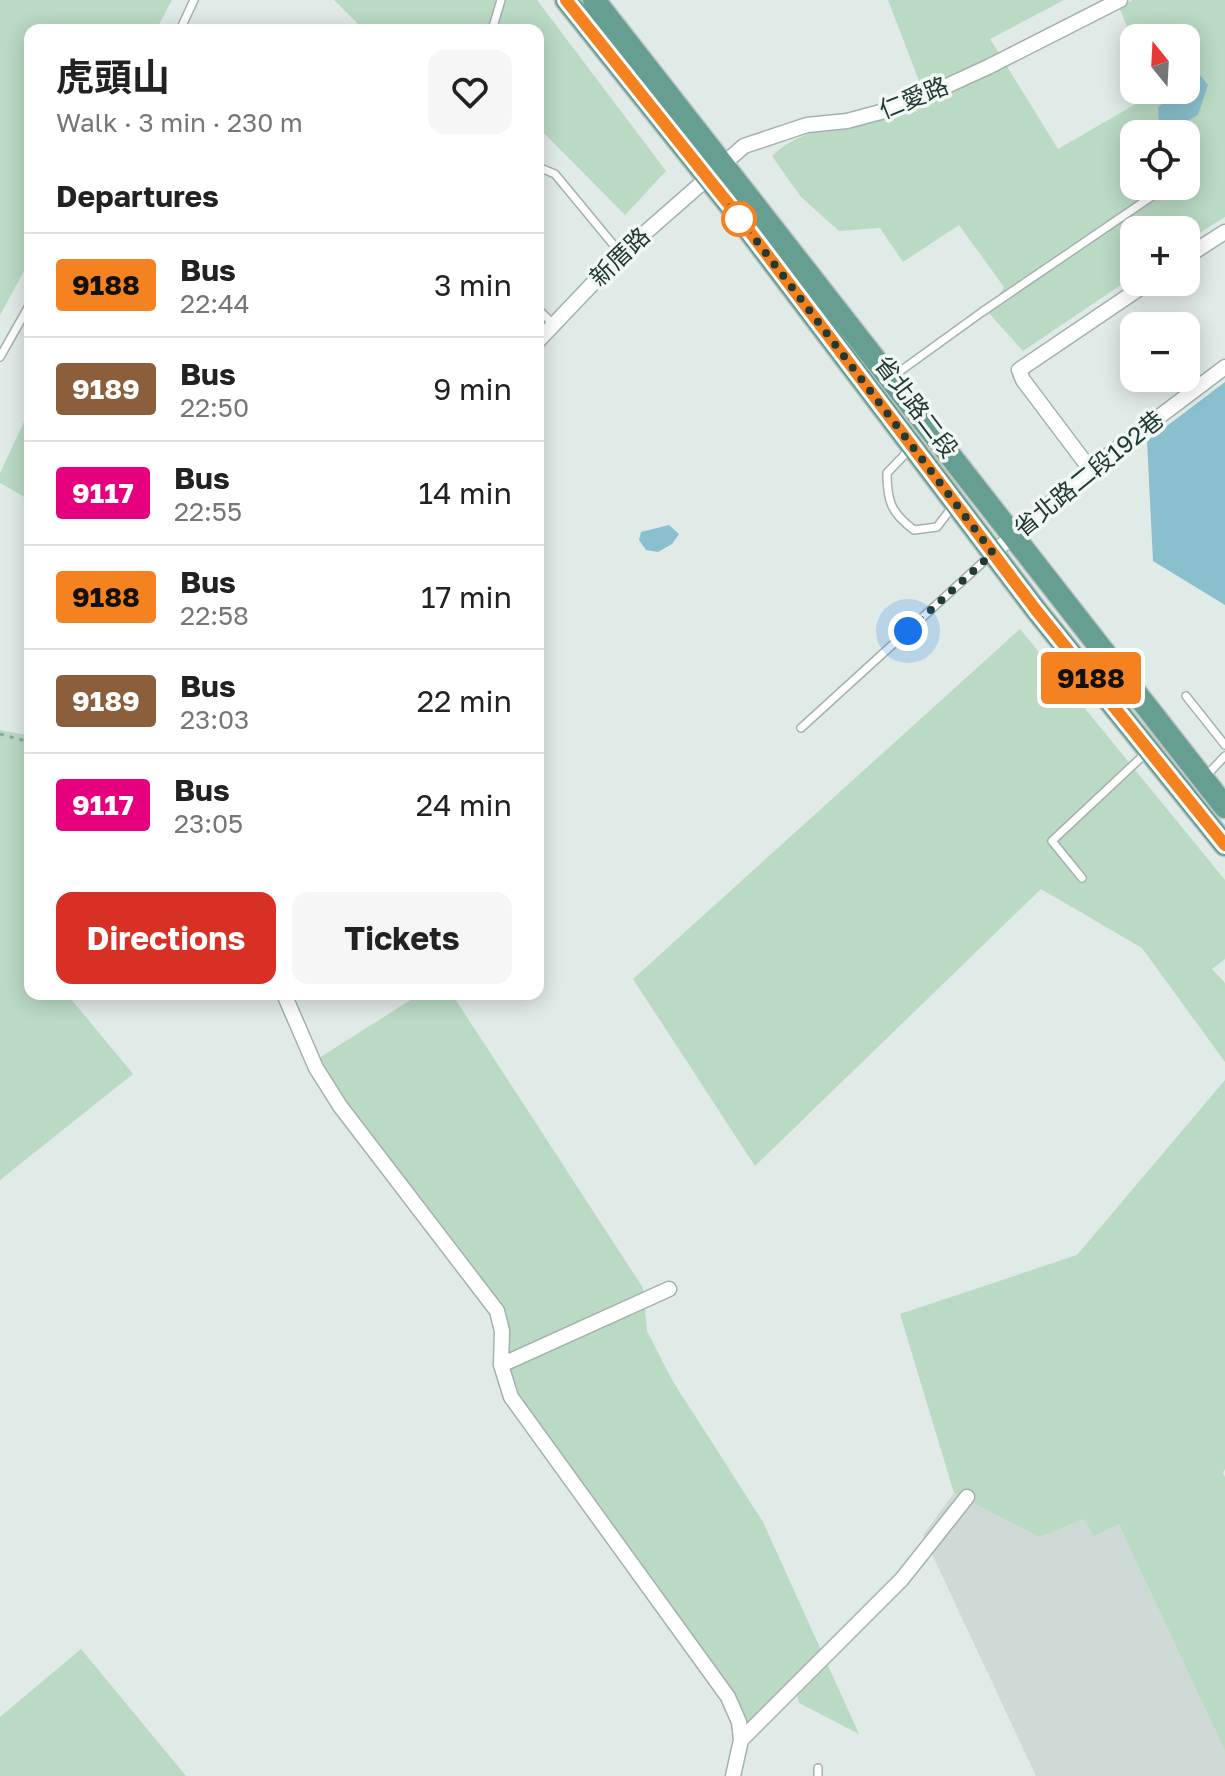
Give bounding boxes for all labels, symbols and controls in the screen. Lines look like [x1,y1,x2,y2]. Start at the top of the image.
north arrow [1120,24,1200,104]
map controls [1120,24,1200,392]
button: heart [428,50,512,134]
text: 虎頭山 [56,54,170,99]
street label: 仁愛路 [875,70,952,124]
text: Walk · 3 min · 230 m [56,107,303,138]
button: locate [1120,120,1200,200]
text: Departures [56,178,219,214]
unlabelled marker [722,202,756,236]
button: + [1120,216,1200,296]
street label: 新厝路 [583,220,655,291]
text: Bus [180,252,236,288]
text: 3 min [434,267,512,303]
text: 9188 [72,268,140,301]
text: 22:44 [180,288,250,319]
button: − [1120,312,1200,392]
street label: 省北路二段 [870,349,965,463]
text: Bus [180,356,236,392]
text: 9 min [433,371,512,407]
text: 9189 [72,372,140,405]
text: 22:50 [180,392,249,423]
street label: 省北路二段192巷 [1007,404,1169,542]
text: Bus [174,460,230,496]
text: 14 min [419,475,512,511]
text: 9117 [72,476,134,509]
text: 22:55 [174,496,242,527]
text: Bus [180,564,236,600]
text: 17 min [421,579,512,615]
text: 9188 [72,580,140,613]
text: 22:58 [180,600,249,631]
your location [888,611,928,651]
line badge: 9188 [1035,652,1147,704]
text: 9188 [1057,661,1125,694]
text: Bus [180,668,236,704]
text: 22 min [417,683,512,719]
text: 9189 [72,684,140,717]
text: 23:03 [180,704,249,735]
text: Bus [174,772,230,808]
text: 24 min [416,787,512,823]
text: 9117 [72,788,134,821]
text: 23:05 [174,808,243,839]
button: Directions [56,892,276,984]
button: Tickets [292,892,512,984]

